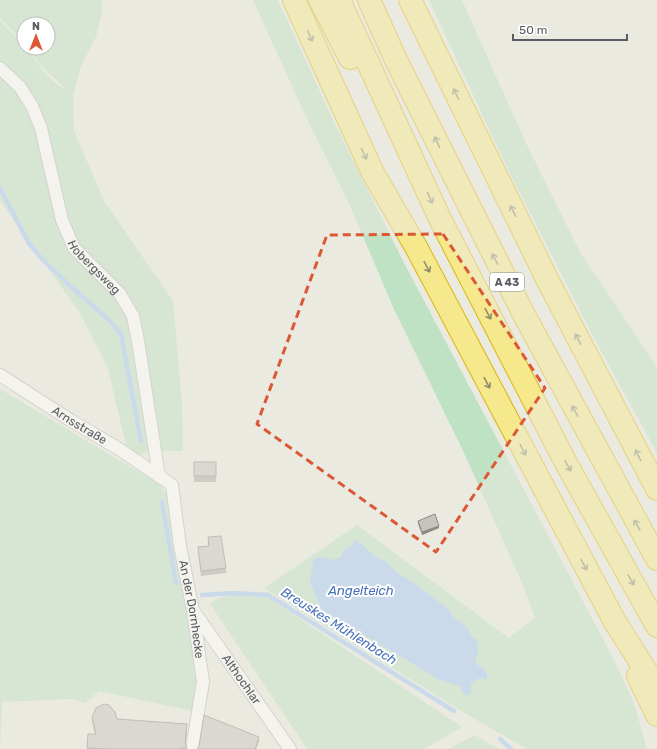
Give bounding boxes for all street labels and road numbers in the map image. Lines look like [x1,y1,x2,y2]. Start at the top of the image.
street label: Hobergsweg [64,238,123,297]
road number: A 43 [490,273,524,291]
street label: Arnsstraße [49,403,110,447]
street label: An der Dornhecke [176,559,207,660]
street label: Althochlar [219,652,264,708]

